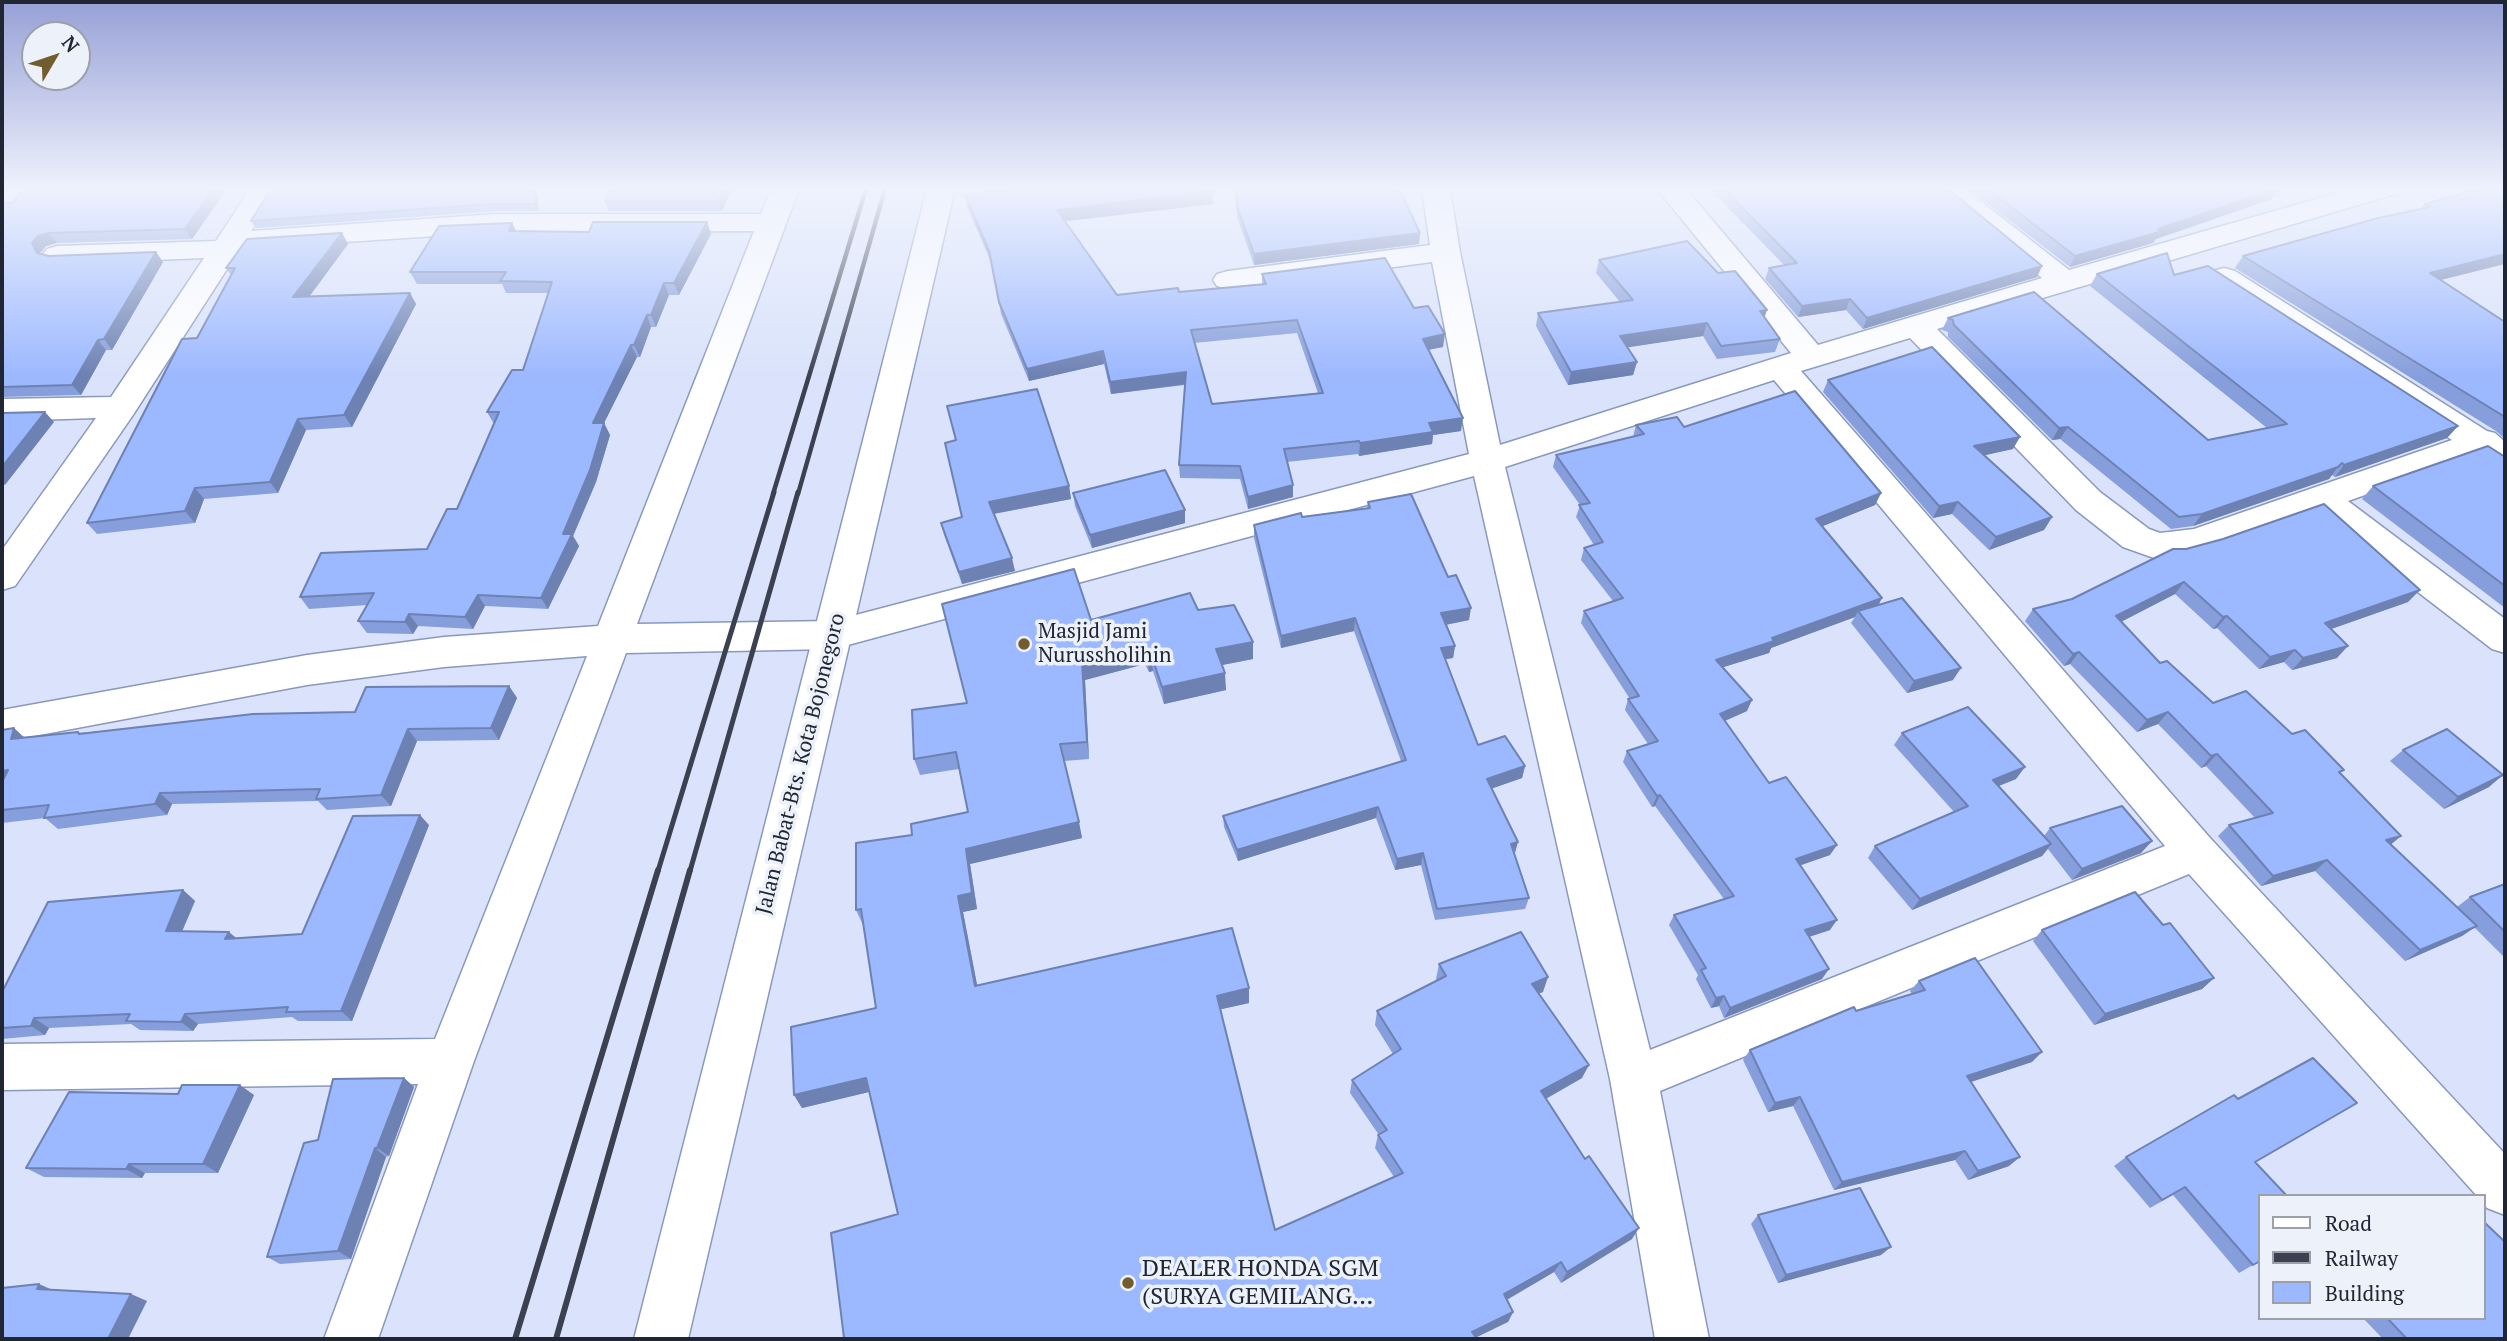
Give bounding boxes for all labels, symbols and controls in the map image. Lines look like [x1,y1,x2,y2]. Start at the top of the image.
north arrow [21,21,91,91]
text: N [57,30,85,57]
street label: Jalan Babat-Bts. Kota Bojonegoro [751,611,851,917]
place label: Masjid Jami Nurussholihin [1038,619,1171,669]
marker: Masjid Jami Nurussholihin [1016,636,1032,652]
legend [2258,1194,2486,1320]
text: Road [2325,1209,2372,1237]
text: Railway [2325,1244,2398,1272]
place label: DEALER HONDA SGM (SURYA GEMILANG… [1142,1255,1379,1311]
marker: DEALER HONDA SGM (SURYA GEMILANG… [1120,1275,1136,1291]
text: Building [2325,1279,2404,1307]

